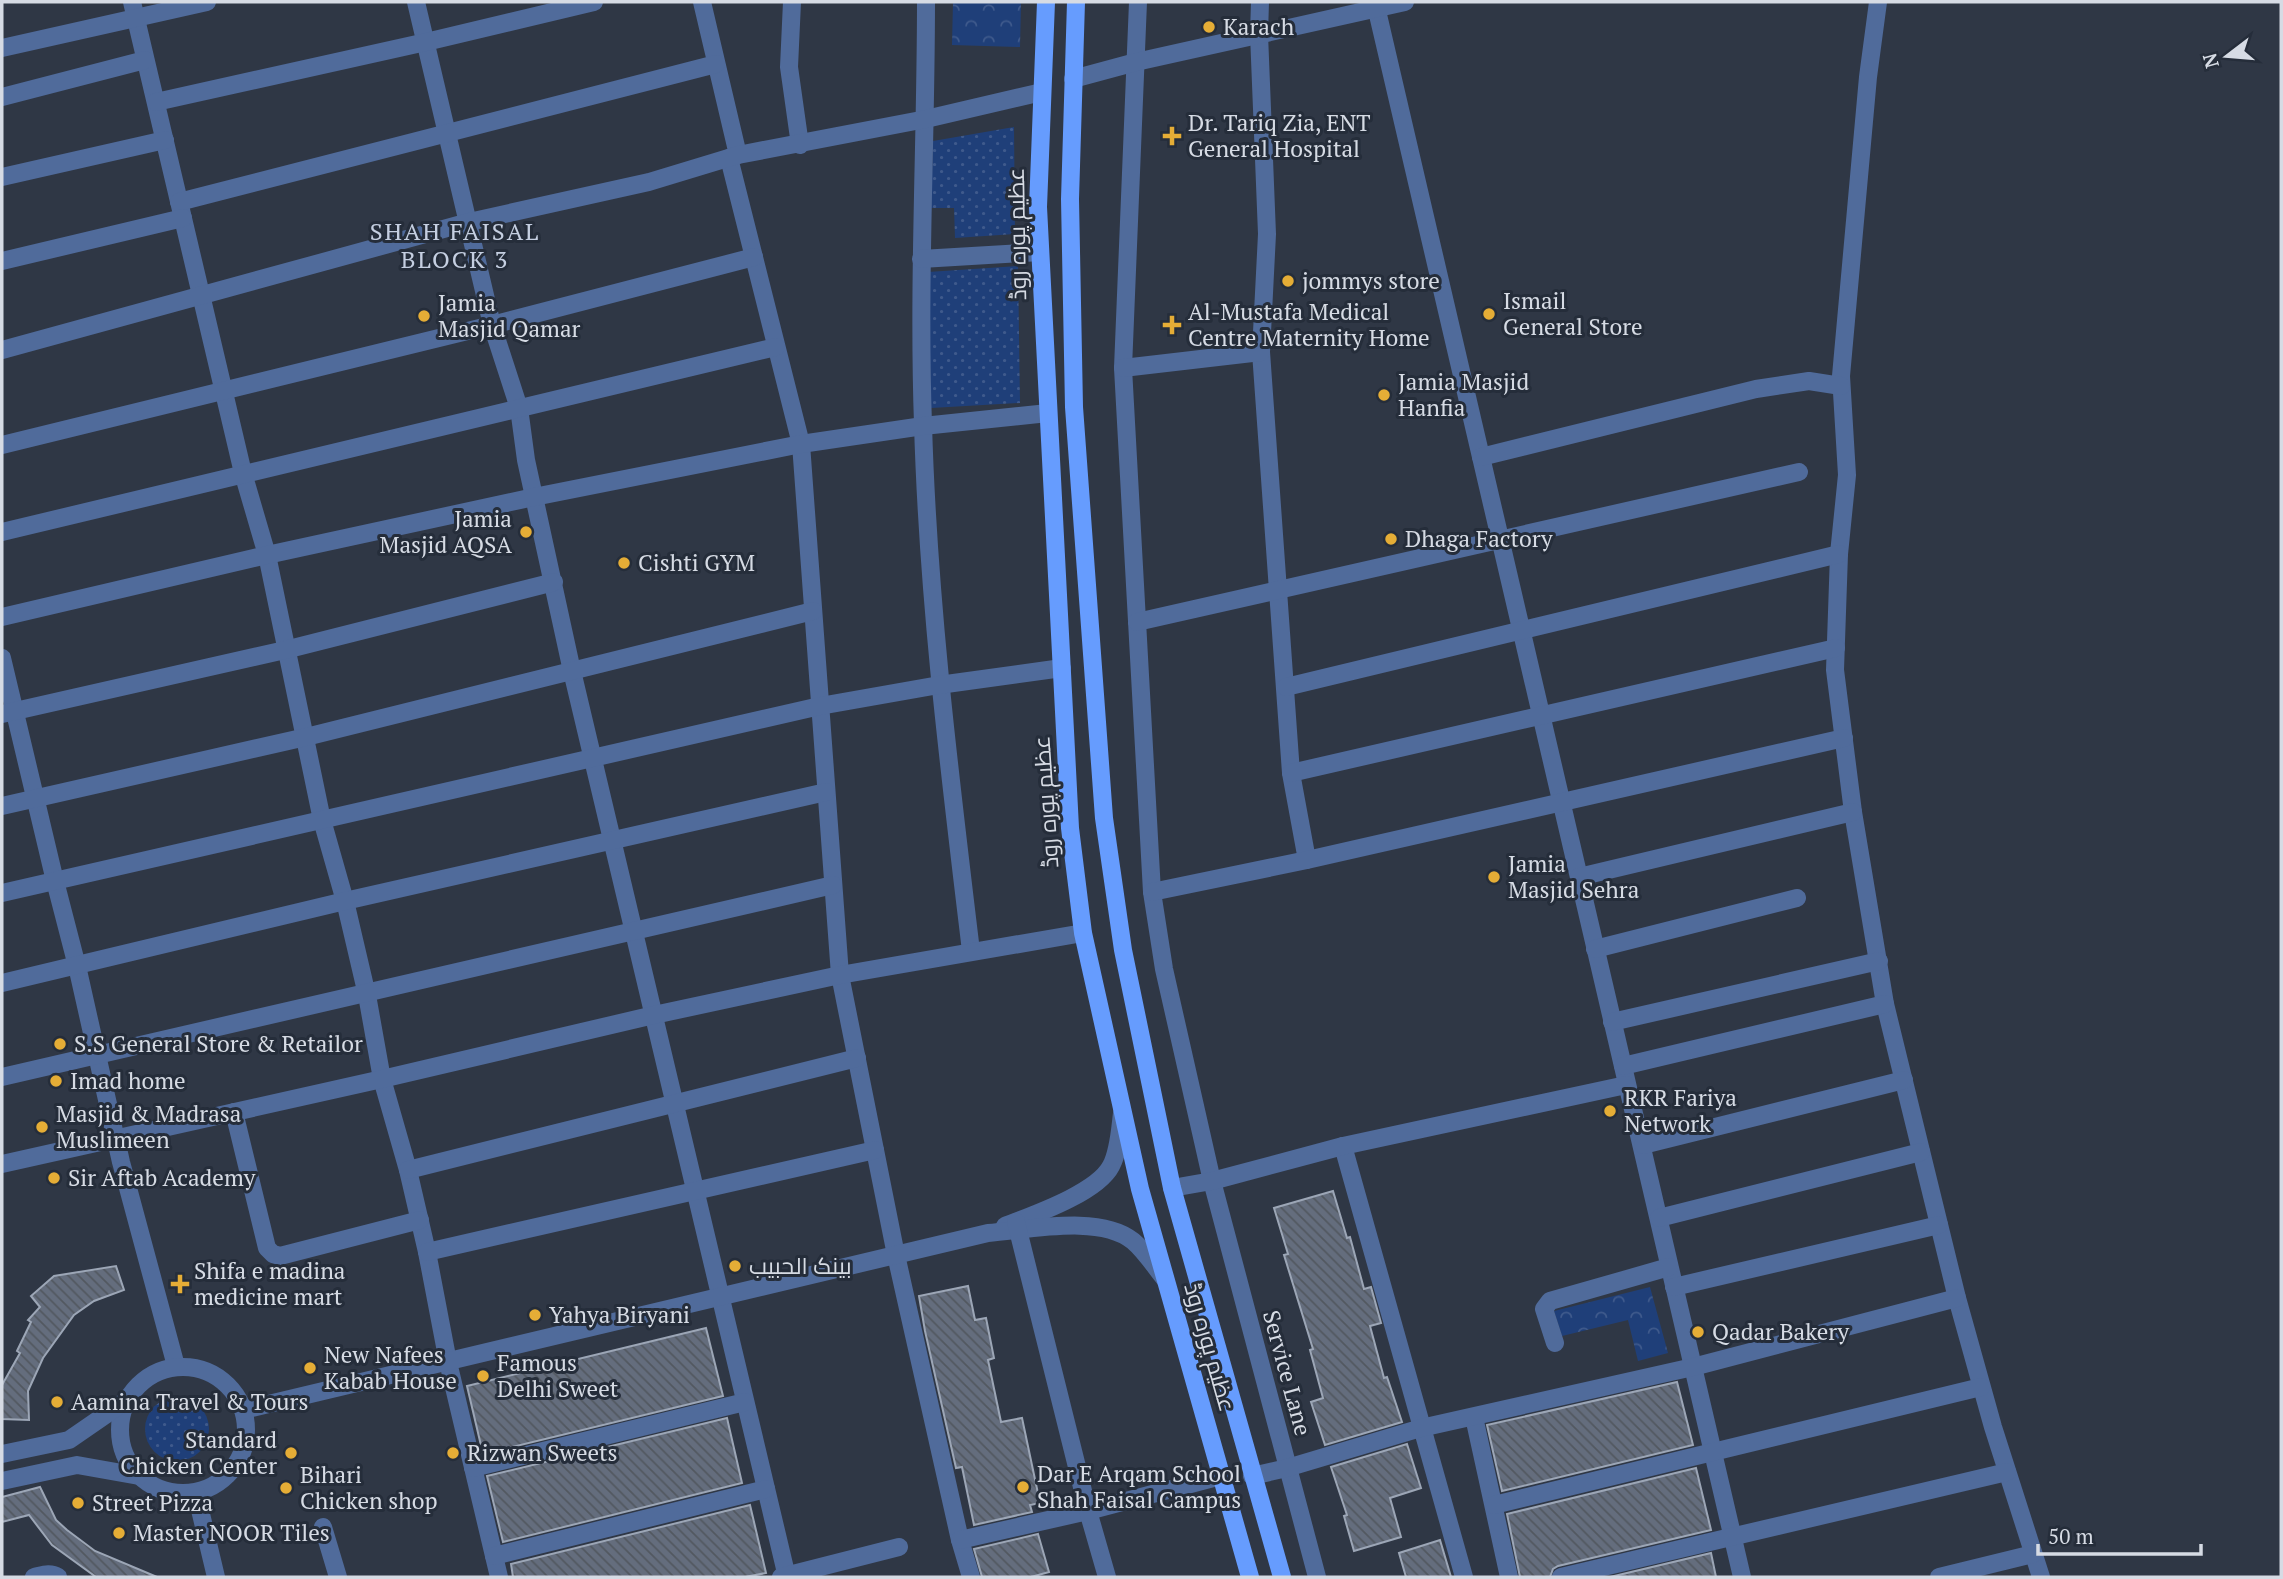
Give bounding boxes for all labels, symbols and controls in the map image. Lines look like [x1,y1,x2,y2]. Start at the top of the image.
place label: Karach [1223,11,1295,42]
marker: Karach [1201,19,1217,35]
north arrow [2192,21,2262,91]
text: N [2196,50,2224,71]
place label: Dr. Tariq Zia, ENT General Hospital [1188,107,1371,164]
marker: Dr. Tariq Zia, ENT General Hospital [1162,126,1182,146]
street label: عظیم پورہ روڈ [1000,167,1034,301]
district label: SHAH FAISAL BLOCK 3 [370,215,540,275]
place label: jommys store [1302,265,1440,296]
marker: jommys store [1280,273,1296,289]
place label: Ismail General Store [1503,285,1643,342]
place label: Jamia Masjid Qamar [438,287,581,344]
place label: Al-Mustafa Medical Centre Maternity Home [1188,296,1430,353]
marker: Ismail General Store [1481,306,1497,322]
marker: Jamia Masjid Qamar [416,308,432,324]
marker: Al-Mustafa Medical Centre Maternity Home [1162,315,1182,335]
place label: Jamia Masjid Hanfia [1398,366,1529,423]
marker: Jamia Masjid Hanfia [1376,387,1392,403]
place label: Jamia Masjid AQSA [379,503,512,560]
place label: Dhaga Factory [1405,523,1553,554]
marker: Jamia Masjid AQSA [518,524,534,540]
marker: Dhaga Factory [1383,531,1399,547]
place label: Cishti GYM [638,547,755,578]
marker: Cishti GYM [616,555,632,571]
street label: عظیم پورہ روڈ [1025,735,1067,869]
place label: Jamia Masjid Sehra [1508,848,1640,905]
marker: Jamia Masjid Sehra [1486,869,1502,885]
place label: S.S General Store & Retailor [74,1028,363,1059]
marker: S.S General Store & Retailor [52,1036,68,1052]
place label: Imad home [70,1065,186,1096]
marker: Imad home [48,1073,64,1089]
place label: RKR Fariya Network [1624,1082,1737,1139]
place label: Masjid & Madrasa Muslimeen [56,1098,242,1155]
marker: RKR Fariya Network [1602,1103,1618,1119]
marker: Masjid & Madrasa Muslimeen [34,1119,50,1135]
place label: Sir Aftab Academy [68,1162,256,1193]
marker: Sir Aftab Academy [46,1170,62,1186]
place label: بينک الحبيب [749,1250,852,1281]
place label: Shifa e madina medicine mart [194,1255,346,1312]
marker: بينک الحبيب [727,1258,743,1274]
marker: Shifa e madina medicine mart [172,1276,188,1292]
street label: عظیم پورہ روڈ [1176,1279,1244,1415]
place label: Yahya Biryani [549,1299,690,1330]
marker: Yahya Biryani [527,1307,543,1323]
street label: Service Lane [1256,1307,1319,1439]
place label: Qadar Bakery [1712,1316,1850,1347]
marker: Qadar Bakery [1690,1324,1706,1340]
place label: New Nafees Kabab House [324,1339,457,1396]
place label: Famous Delhi Sweet [497,1347,619,1404]
marker: New Nafees Kabab House [302,1360,318,1376]
marker: Famous Delhi Sweet [475,1368,491,1384]
place label: Aamina Travel & Tours [71,1386,308,1417]
marker: Aamina Travel & Tours [49,1394,65,1410]
place label: Standard Chicken Center [120,1424,277,1481]
place label: Rizwan Sweets [467,1437,618,1468]
marker: Standard Chicken Center [283,1445,299,1461]
marker: Rizwan Sweets [445,1445,461,1461]
place label: Dar E Arqam School Shah Faisal Campus [1037,1458,1241,1515]
place label: Bihari Chicken shop [300,1459,438,1516]
marker: Dar E Arqam School Shah Faisal Campus [1015,1479,1031,1495]
marker: Bihari Chicken shop [278,1480,294,1496]
place label: Street Pizza [92,1487,214,1518]
marker: Street Pizza [70,1495,86,1511]
scale bar [2038,1512,2201,1556]
place label: Master NOOR Tiles [133,1517,330,1548]
text: 50 m [2048,1522,2094,1550]
marker: Master NOOR Tiles [111,1525,127,1541]

